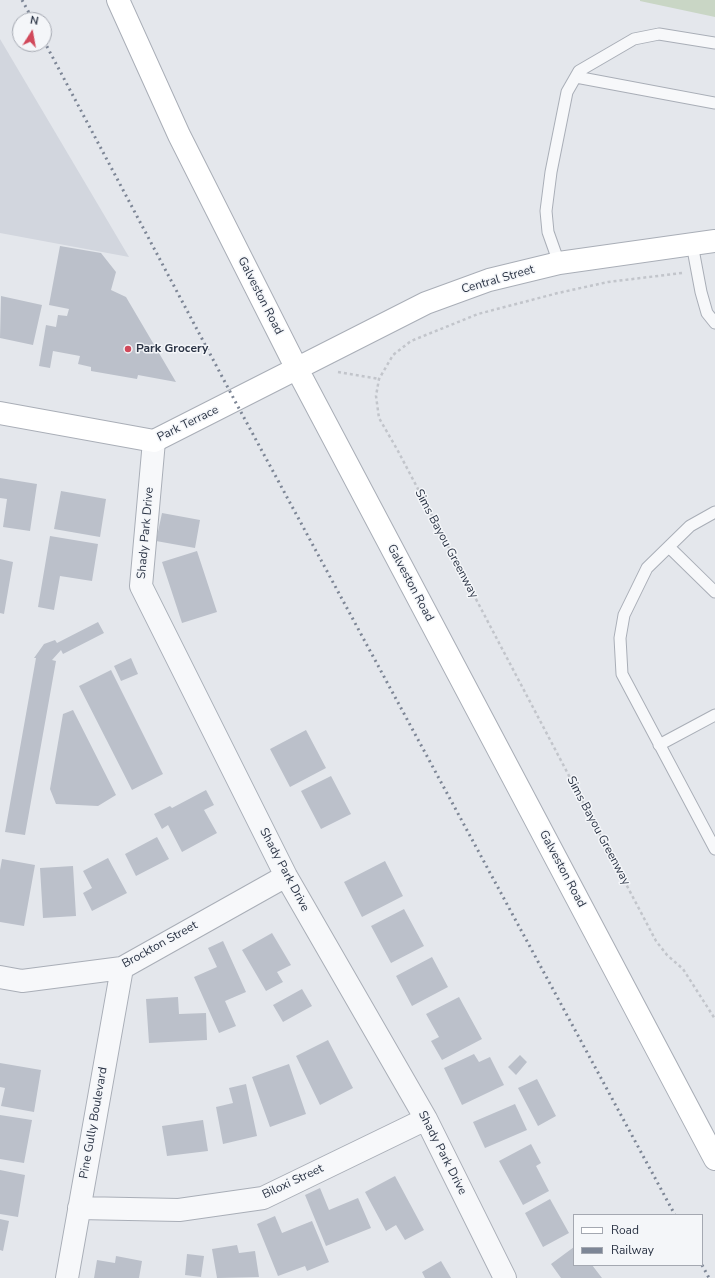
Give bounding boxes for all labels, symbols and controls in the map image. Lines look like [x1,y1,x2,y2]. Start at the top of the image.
north arrow [12,12,52,52]
text: N [29,13,40,29]
street label: Galveston Road [234,255,286,337]
street label: Central Street [460,263,536,297]
place label: Park Grocery [136,342,208,356]
marker: Park Grocery [123,344,133,354]
street label: Park Terrace [155,403,221,445]
street label: Shady Park Drive [135,486,157,580]
street label: Sims Bayou Greenway [411,487,481,601]
street label: Galveston Road [384,542,436,624]
street label: Sims Bayou Greenway [563,774,633,888]
street label: Shady Park Drive [256,826,312,914]
street label: Galveston Road [536,828,588,910]
street label: Brockton Street [120,918,200,972]
street label: Pine Gully Boulevard [77,1066,111,1180]
street label: Shady Park Drive [415,1109,469,1197]
street label: Biloxi Street [260,1162,326,1202]
legend [573,1214,703,1266]
text: Road [611,1222,639,1238]
text: Railway [611,1242,654,1258]

